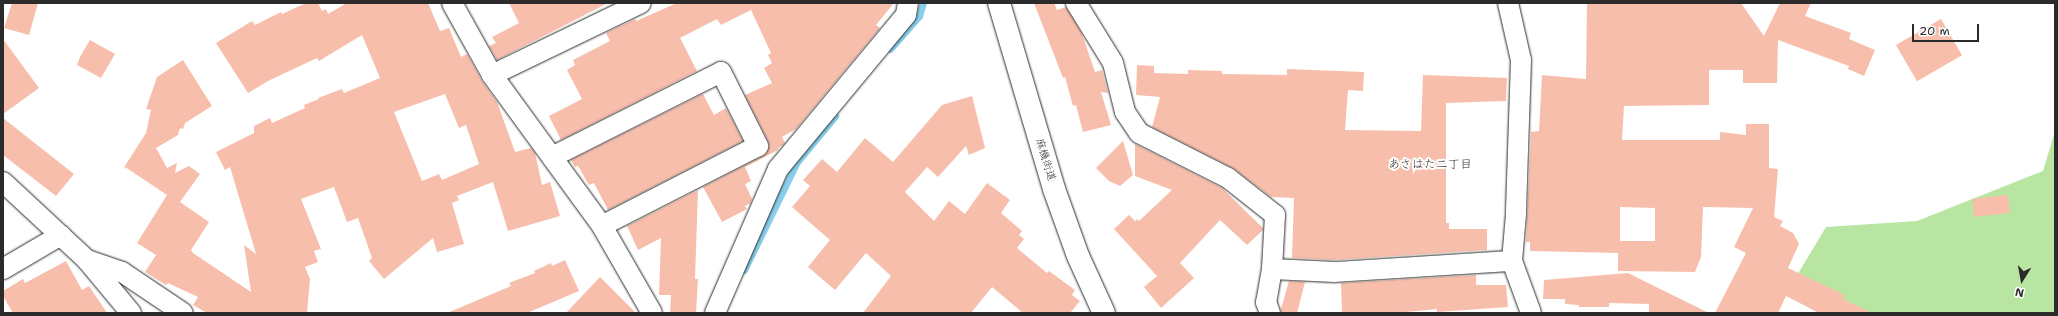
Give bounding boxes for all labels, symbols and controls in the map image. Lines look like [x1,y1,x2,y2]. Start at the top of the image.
scale bar [1914,16,1981,42]
text: 20 m [1919,23,1950,39]
street label: 麻機街道 [1032,137,1058,183]
district label: あさはた二丁目 [1388,158,1472,172]
north arrow [2002,260,2042,300]
text: N [2014,284,2025,300]

